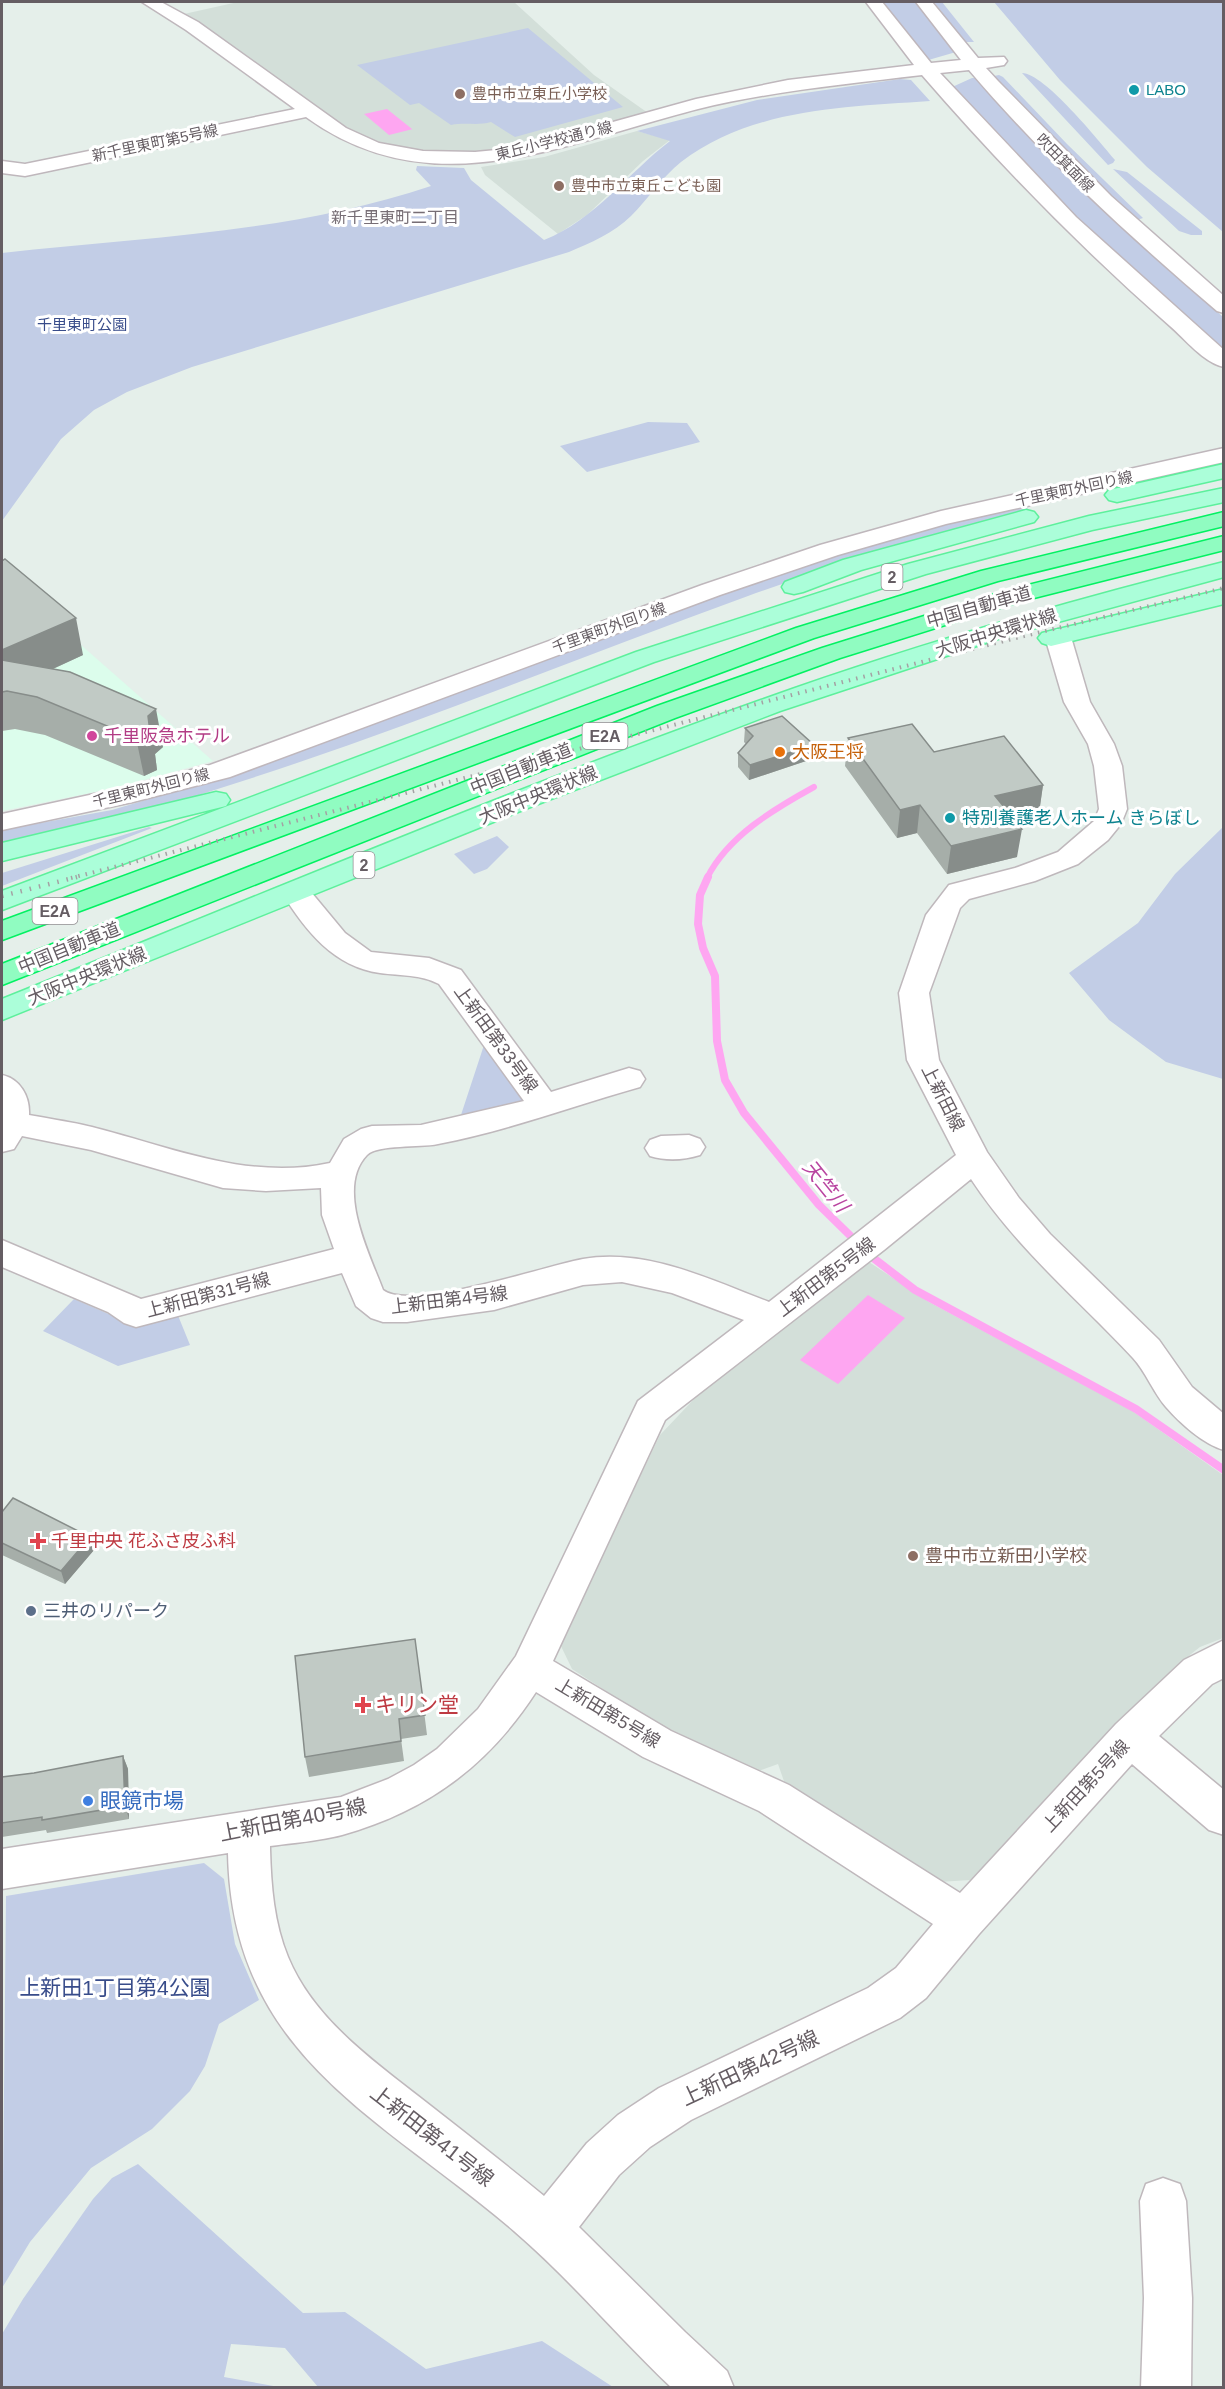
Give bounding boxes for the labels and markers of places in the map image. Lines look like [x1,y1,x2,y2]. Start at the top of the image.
place label: LABO [1146,81,1186,98]
marker: LABO [1127,83,1141,97]
place label: 豊中市立東丘小学校 [472,85,607,102]
marker: 豊中市立東丘小学校 [453,87,467,101]
place label: 豊中市立東丘こども園 [571,177,721,194]
marker: 豊中市立東丘こども園 [552,179,566,193]
place label: 千里阪急ホテル [104,726,230,746]
marker: 千里阪急ホテル [85,729,99,743]
place label: 大阪王将 [792,742,864,762]
marker: 大阪王将 [773,745,787,759]
place label: 特別養護老人ホーム きらぼし [962,808,1200,828]
marker: 特別養護老人ホーム きらぼし [943,811,957,825]
place label: 千里中央 花ふさ皮ふ科 [51,1531,236,1551]
marker: 千里中央 花ふさ皮ふ科 [29,1532,47,1550]
place label: 豊中市立新田小学校 [925,1546,1087,1566]
marker: 豊中市立新田小学校 [906,1549,920,1563]
place label: 三井のリパーク [43,1601,169,1621]
marker: 三井のリパーク [24,1604,38,1618]
place label: キリン堂 [375,1693,459,1716]
marker: キリン堂 [356,1698,370,1712]
place label: 眼鏡市場 [100,1789,184,1812]
marker: 眼鏡市場 [81,1794,95,1808]

